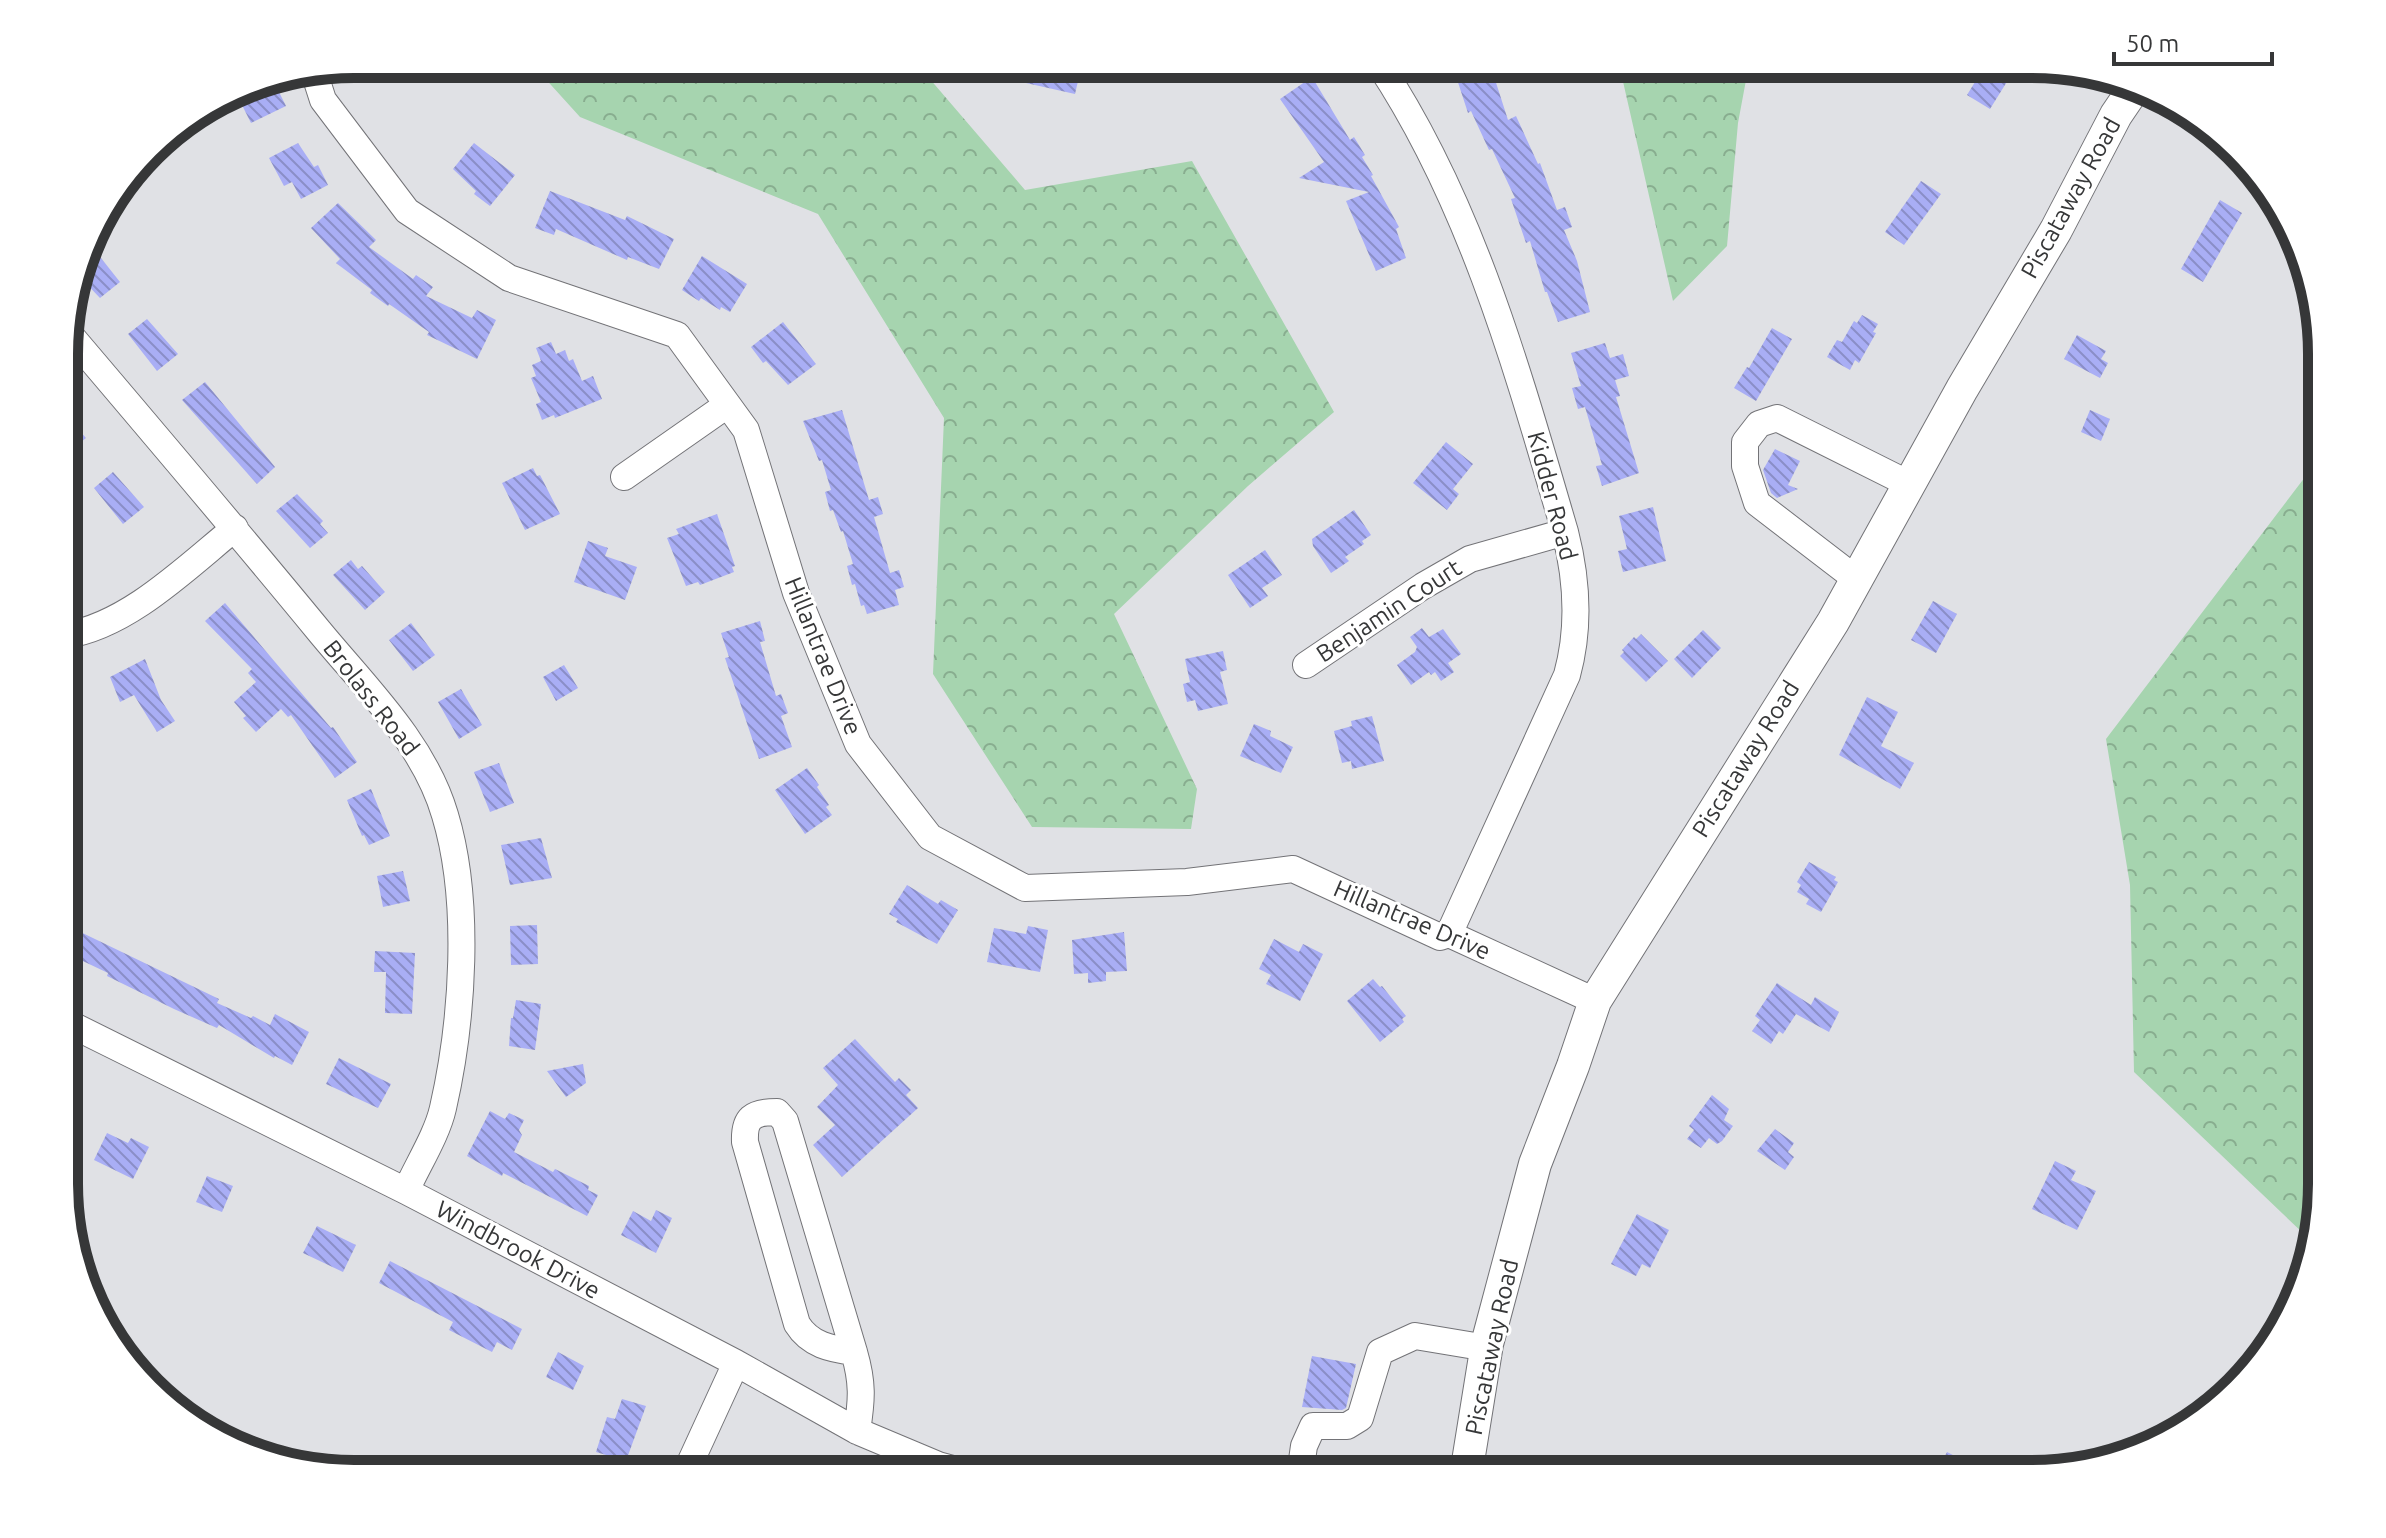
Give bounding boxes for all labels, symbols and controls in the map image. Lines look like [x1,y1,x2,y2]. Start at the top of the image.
scale bar [2114,16,2272,66]
text: 50 m [2126,30,2179,57]
street label: Piscataway Road [2015,113,2126,283]
street label: Kidder Road [1522,429,1583,563]
street label: Benjamin Court [1311,553,1467,667]
street label: Hillantrae Drive [780,573,867,739]
street label: Brolass Road [318,635,425,761]
street label: Piscataway Road [1687,676,1804,842]
street label: Hillantrae Drive [1330,874,1495,965]
street label: Windbrook Drive [432,1195,605,1304]
street label: Piscataway Road [1460,1257,1523,1437]

